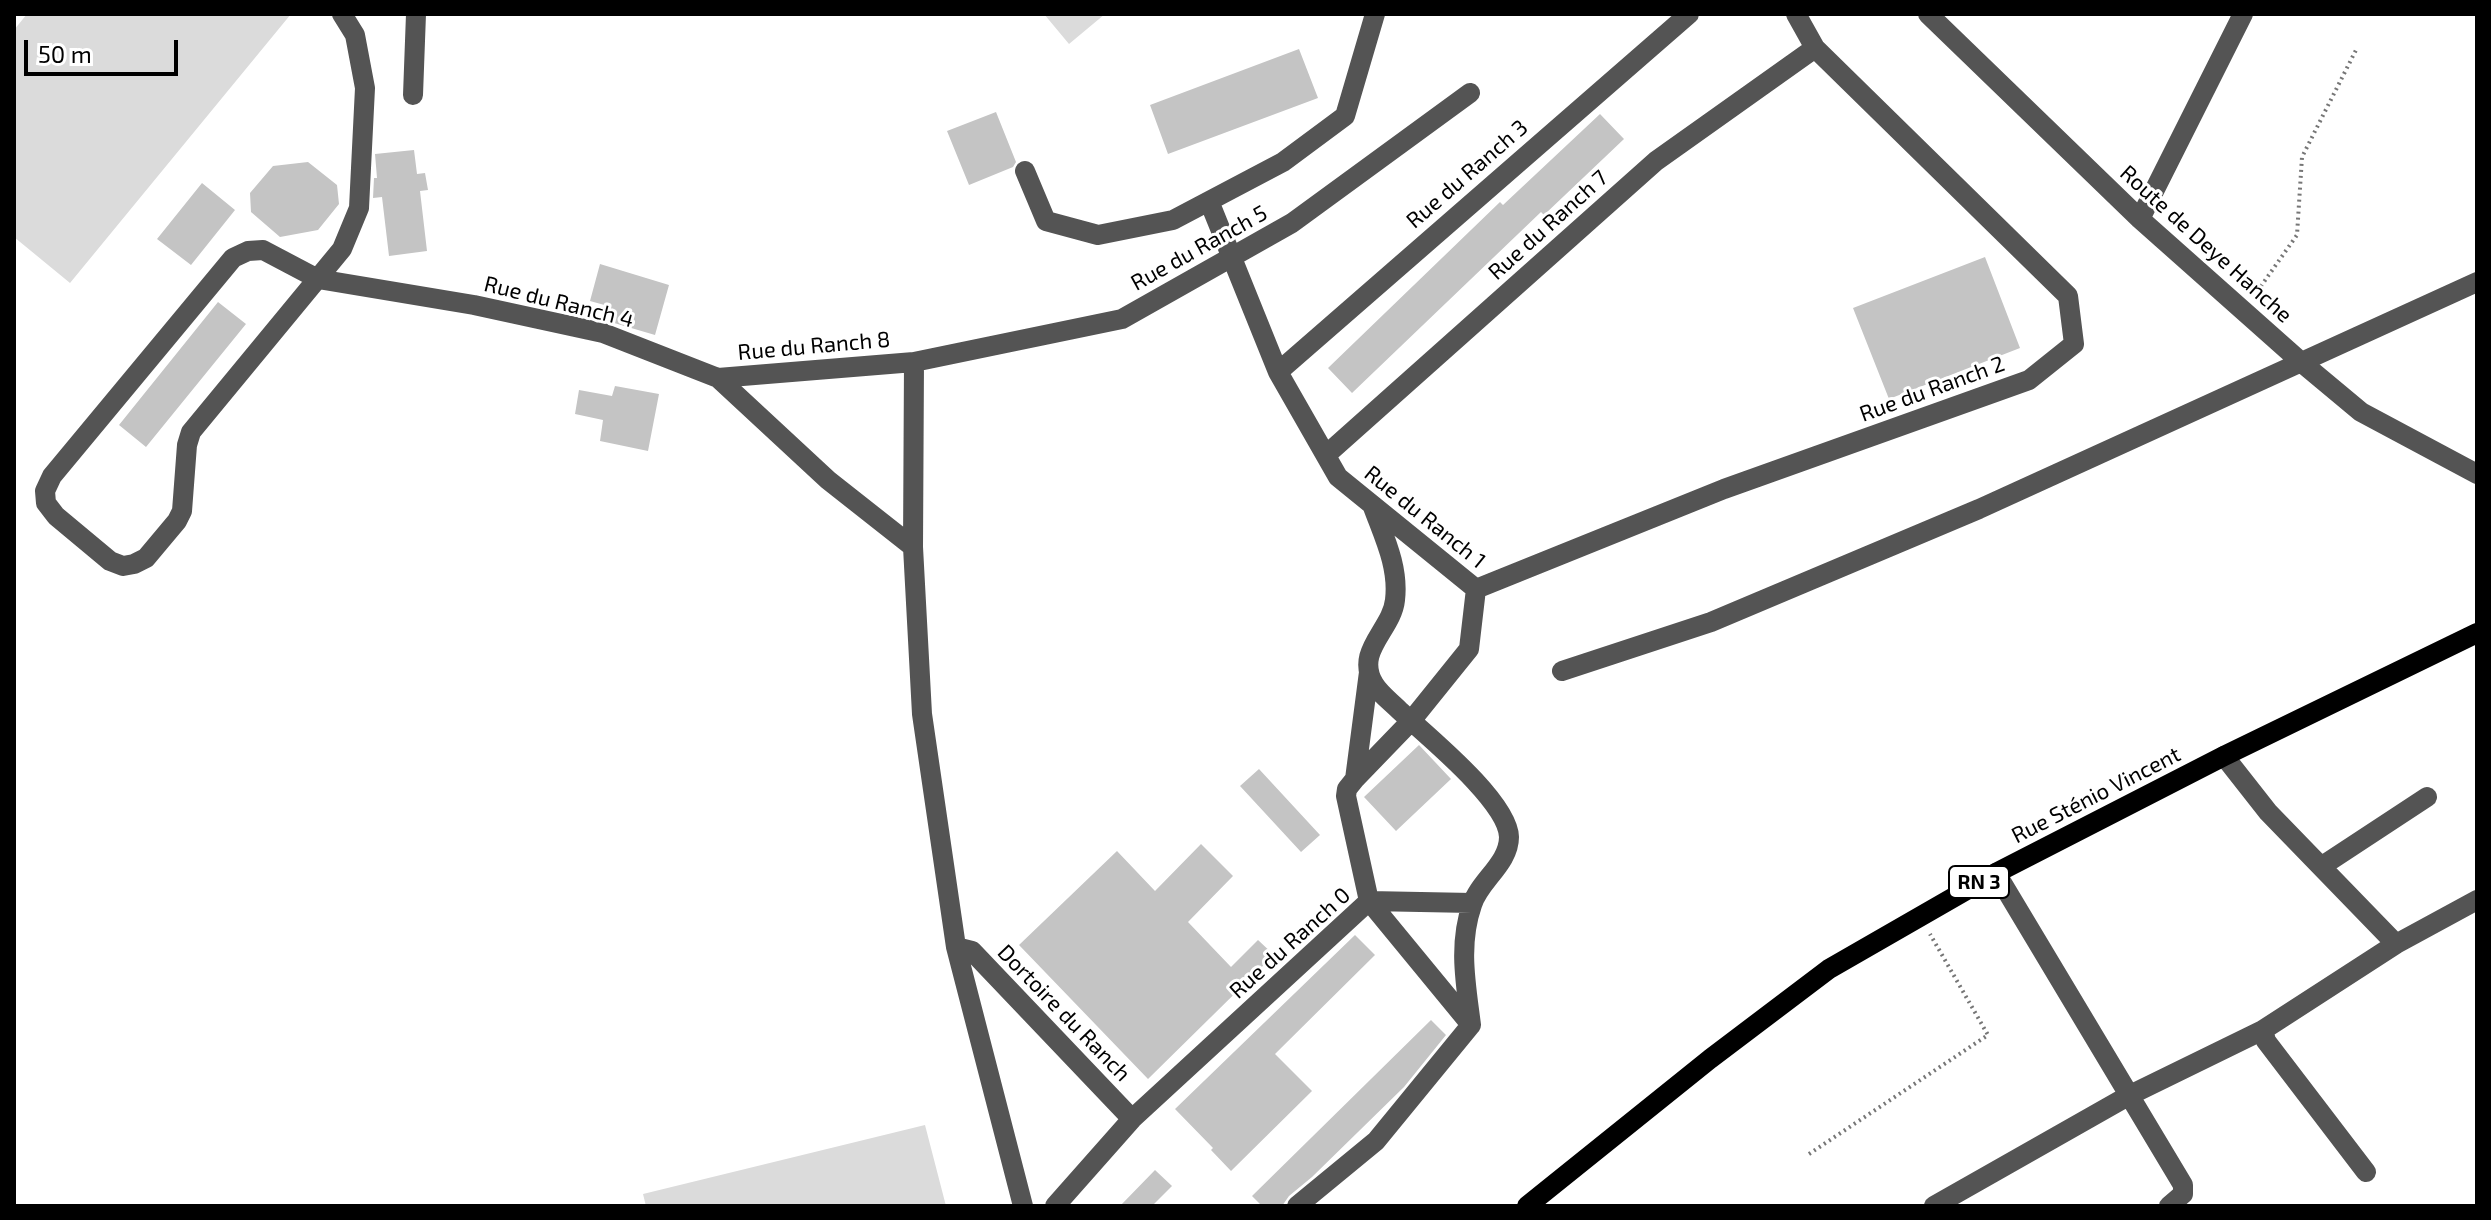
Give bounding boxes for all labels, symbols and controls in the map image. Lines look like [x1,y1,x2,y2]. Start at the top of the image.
scale bar [28,24,182,74]
text: 50 m [38,39,92,68]
street label: Rue du Ranch 3 [1401,114,1533,234]
street label: Route de Deye Hanche [2115,160,2297,328]
street label: Rue du Ranch 7 [1483,165,1613,285]
street label: Rue du Ranch 5 [1126,200,1272,296]
street label: Rue du Ranch 4 [481,271,637,333]
street label: Rue du Ranch 8 [737,326,891,366]
street label: Rue du Ranch 2 [1856,351,2008,427]
street label: Rue du Ranch 1 [1359,460,1491,574]
street label: Rue Sténio Vincent [2007,741,2185,849]
road number: RN 3 [1949,866,2009,898]
street label: Rue du Ranch 0 [1224,882,1356,1004]
street label: Dortoire du Ranch [992,939,1136,1087]

